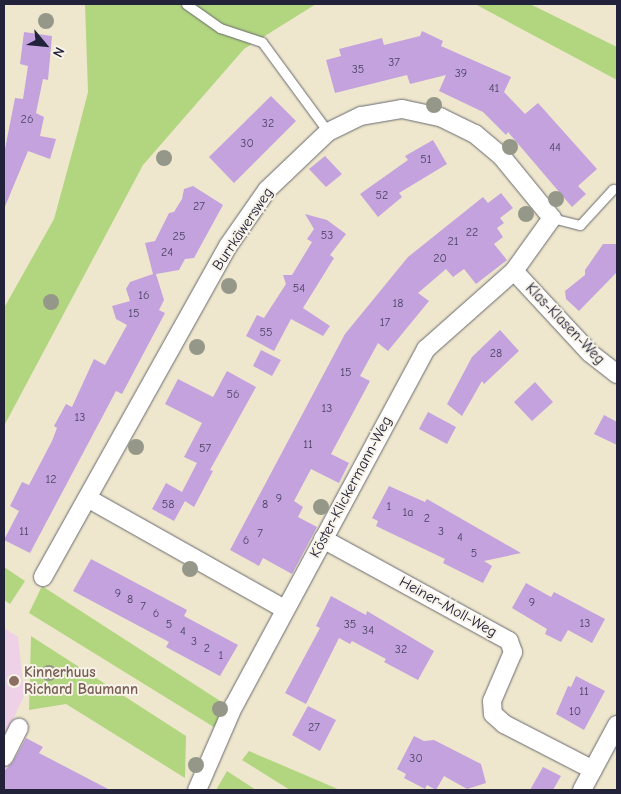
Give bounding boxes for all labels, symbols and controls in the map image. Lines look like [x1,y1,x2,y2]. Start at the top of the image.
north arrow [20,20,70,70]
text: N [49,44,68,60]
house number: 37 [388,56,400,70]
house number: 35 [352,63,364,77]
house number: 39 [455,67,467,81]
house number: 41 [489,82,499,96]
house number: 26 [21,113,33,127]
house number: 32 [262,117,274,131]
house number: 30 [240,137,254,151]
house number: 44 [549,141,561,155]
house number: 51 [420,153,432,167]
street label: Burrkäwersweg [209,184,277,274]
house number: 52 [376,189,388,203]
house number: 27 [193,200,205,214]
house number: 22 [466,226,478,240]
house number: 53 [321,229,333,243]
house number: 25 [173,230,185,244]
house number: 21 [447,235,459,249]
house number: 24 [161,246,173,260]
house number: 20 [433,252,447,266]
street label: Klas-Klasen-Weg [522,280,608,368]
house number: 54 [293,282,305,296]
house number: 16 [138,289,150,303]
house number: 18 [393,297,403,311]
house number: 15 [128,307,140,321]
house number: 17 [380,316,390,330]
house number: 55 [259,326,273,340]
house number: 28 [490,347,502,361]
house number: 15 [340,366,352,380]
house number: 56 [226,388,240,402]
house number: 13 [322,402,332,416]
house number: 13 [75,411,85,425]
street label: Köster-Klickermann-Weg [306,413,396,561]
house number: 11 [303,438,313,452]
house number: 57 [199,442,211,456]
house number: 12 [45,473,57,487]
house number: 9 [276,492,282,506]
house number: 58 [162,498,174,512]
house number: 8 [262,498,268,512]
house number: 1 [387,500,391,514]
house number: 1a [403,506,413,520]
house number: 2 [424,512,430,526]
house number: 11 [19,525,29,539]
house number: 3 [438,525,444,539]
house number: 7 [257,527,263,541]
house number: 4 [457,531,463,545]
house number: 6 [243,534,249,548]
house number: 5 [471,547,477,561]
street label: Heiner-Moll-Weg [396,573,500,641]
house number: 9 [115,587,121,601]
house number: 8 [127,593,133,607]
house number: 9 [529,596,535,610]
house number: 7 [140,600,146,614]
house number: 6 [153,607,159,621]
house number: 13 [580,617,590,631]
house number: 5 [166,618,172,632]
house number: 35 [344,618,356,632]
house number: 34 [362,624,374,638]
house number: 4 [180,625,186,639]
house number: 3 [191,635,197,649]
house number: 2 [204,642,210,656]
house number: 32 [395,643,407,657]
house number: 1 [219,649,223,663]
place label: Kinnerhuus Richard Baumann [24,663,138,698]
marker: Kinnerhuus Richard Baumann [8,675,20,687]
house number: 11 [579,685,589,699]
house number: 10 [569,705,581,719]
house number: 27 [308,721,320,735]
house number: 30 [409,752,423,766]

